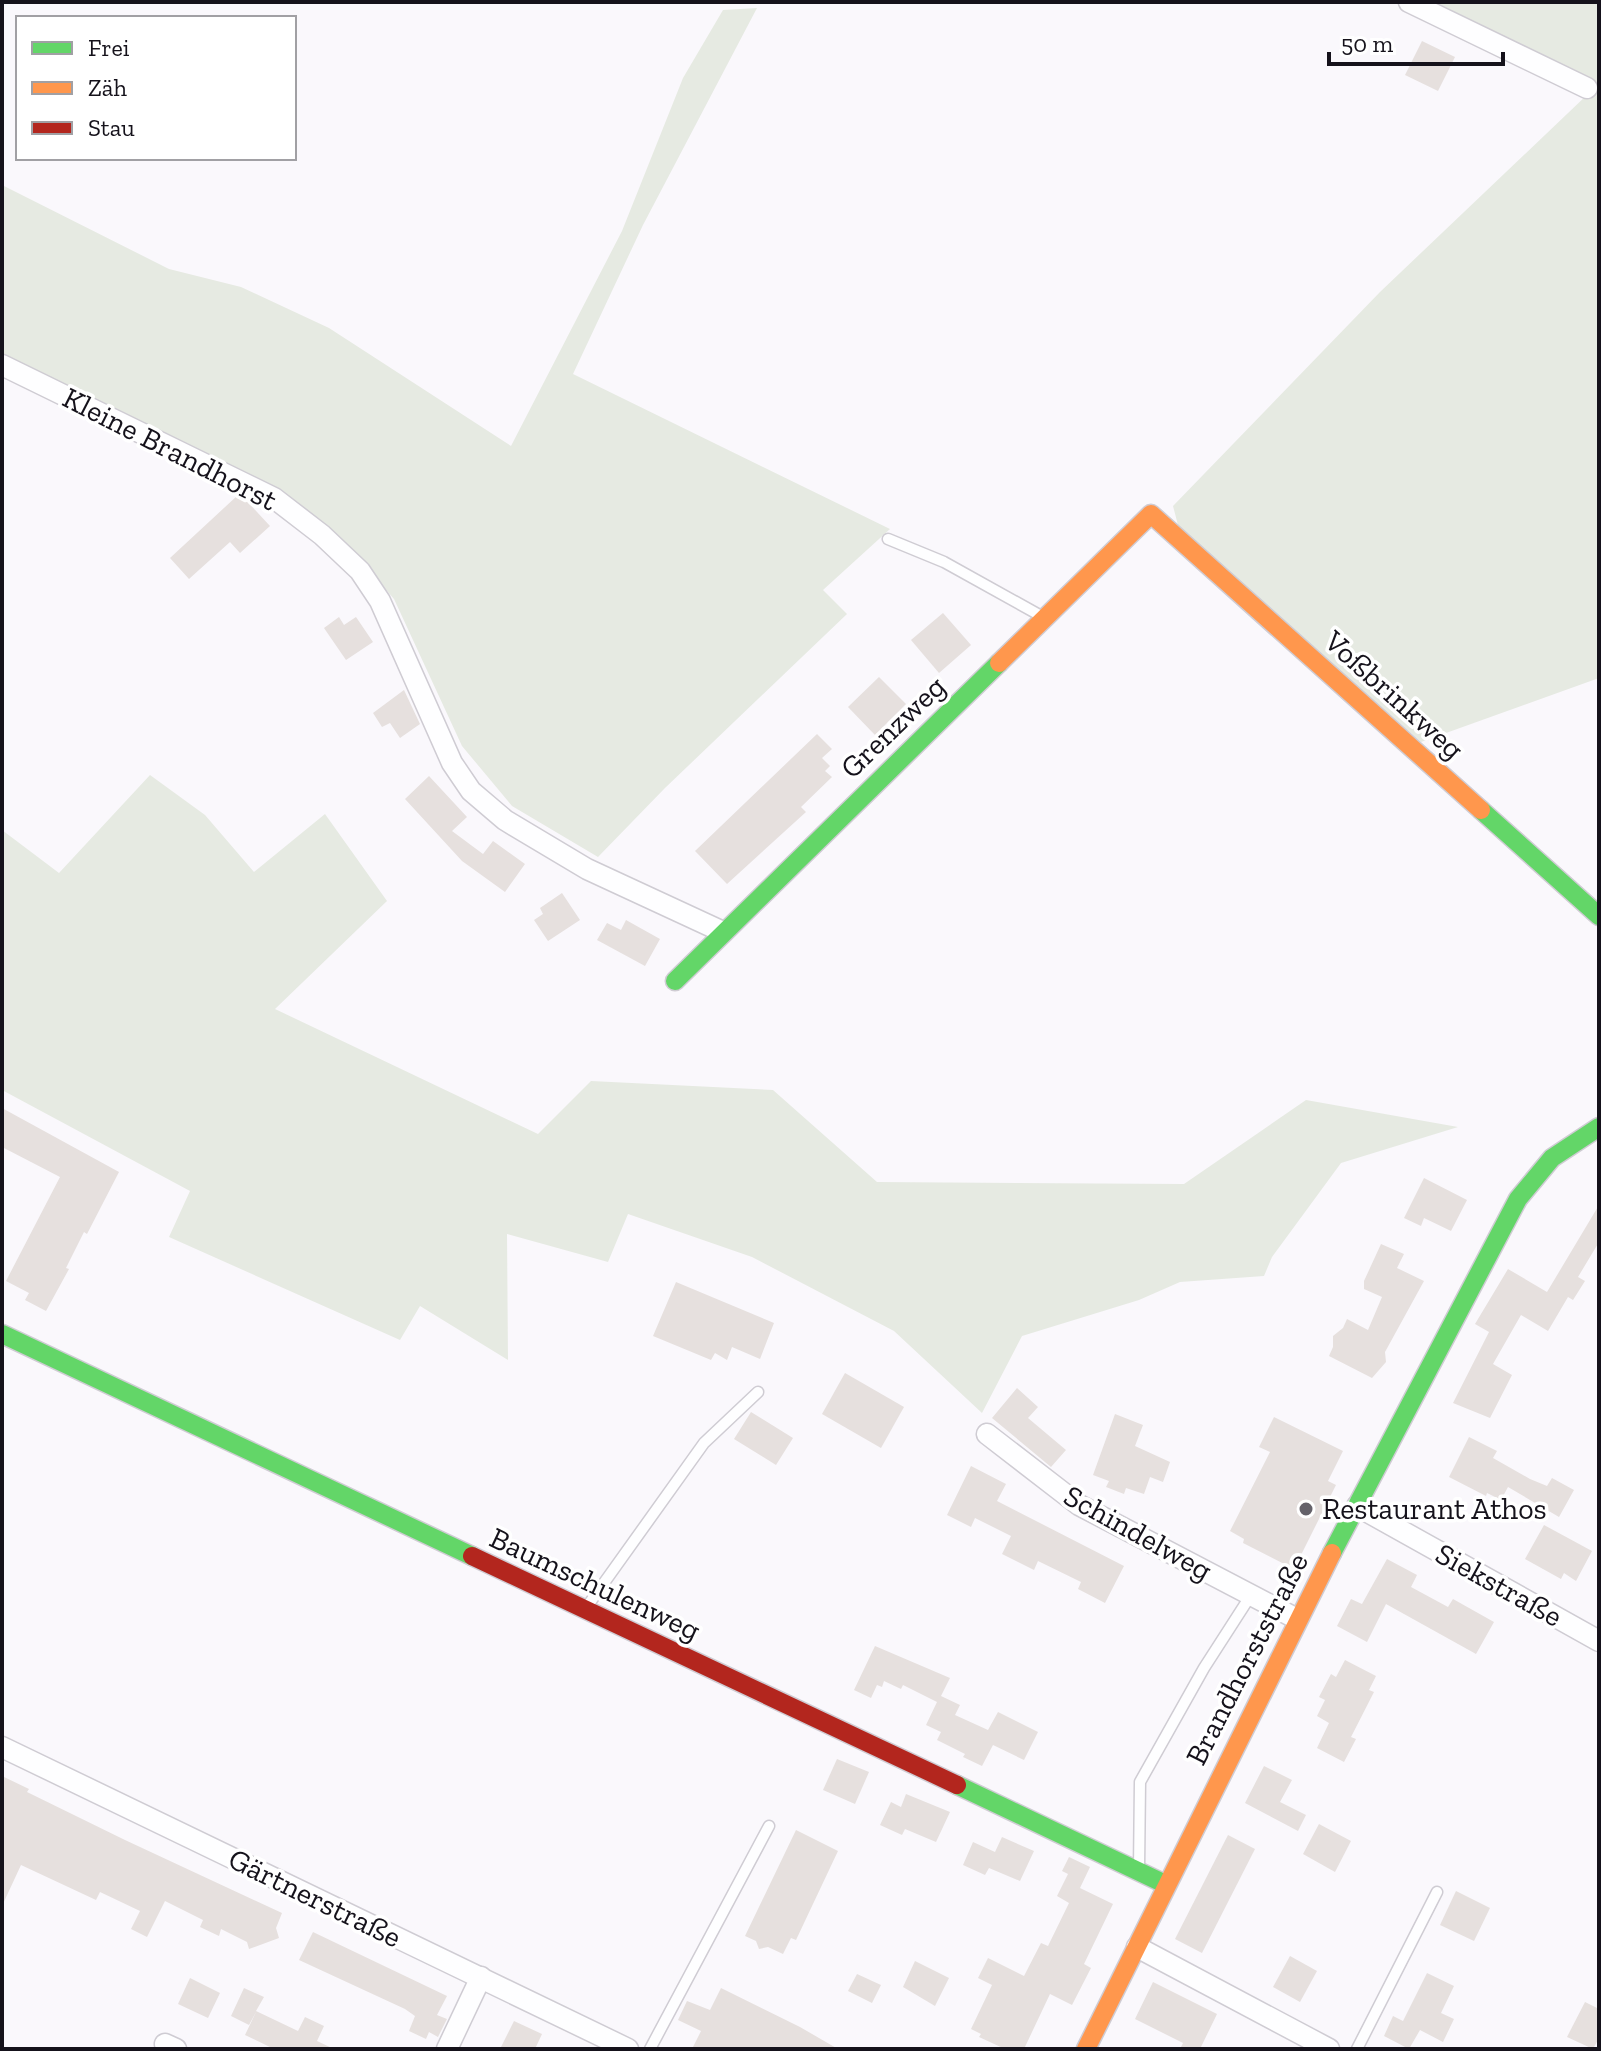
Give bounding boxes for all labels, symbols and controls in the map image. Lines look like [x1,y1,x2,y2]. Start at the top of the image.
legend [16,16,296,160]
scale bar [1329,16,1503,66]
text: 50 m [1341,29,1394,58]
text: Frei [88,33,130,62]
text: Zäh [88,73,127,102]
text: Stau [88,113,135,142]
street label: Kleine Brandhorst [57,379,283,519]
street label: Voßbrinkweg [1316,622,1471,767]
street label: Grenzweg [833,668,953,786]
street label: Schindelweg [1058,1478,1218,1588]
place label: Restaurant Athos [1322,1491,1547,1527]
marker: Restaurant Athos [1297,1500,1315,1518]
street label: Baumschulenweg [484,1520,706,1648]
street label: Siekstraße [1429,1536,1569,1634]
street label: Brandhorststraße [1178,1547,1316,1771]
street label: Gärtnerstraße [223,1841,407,1955]

